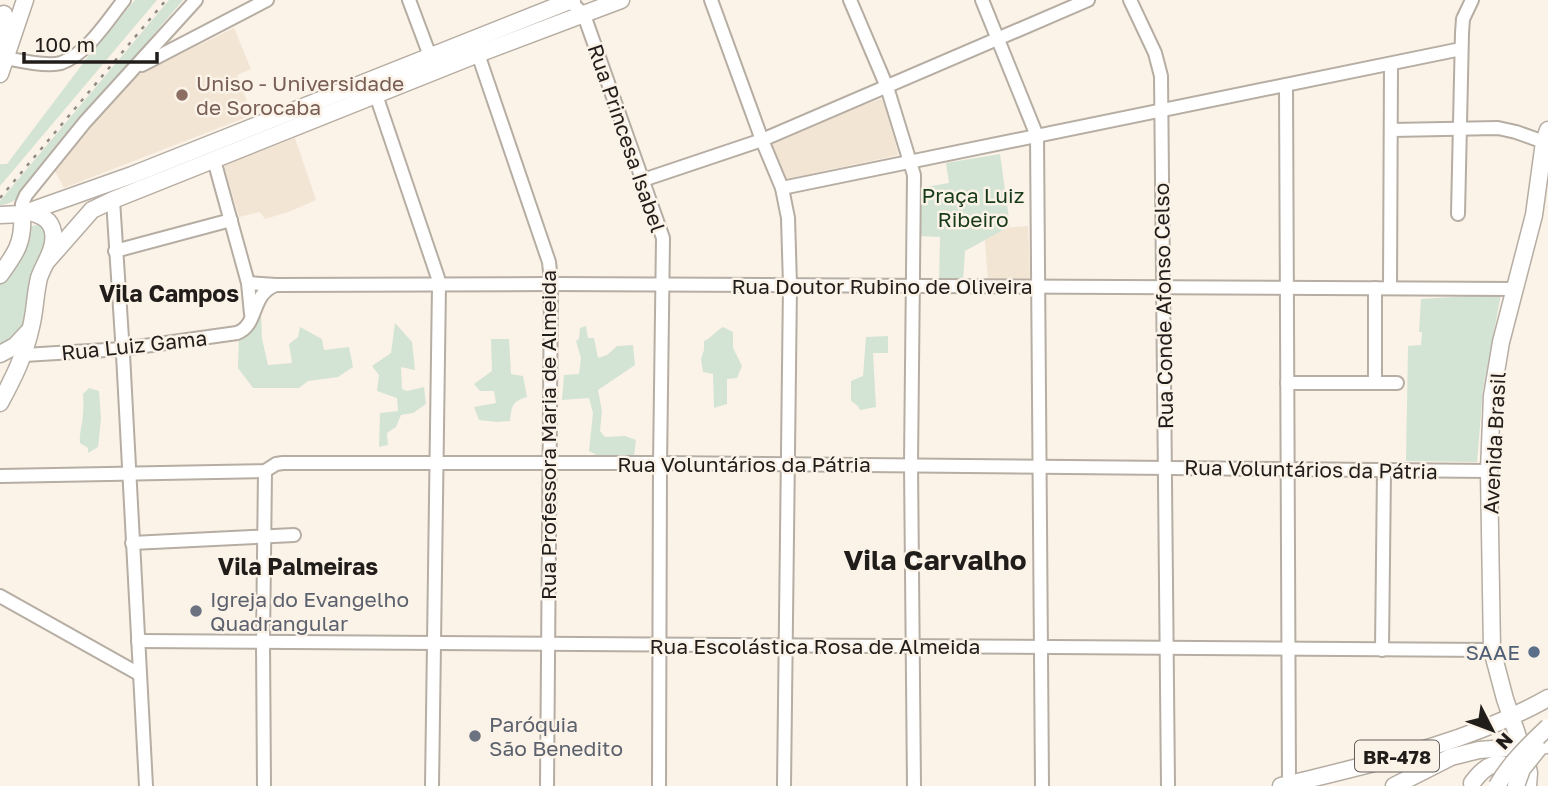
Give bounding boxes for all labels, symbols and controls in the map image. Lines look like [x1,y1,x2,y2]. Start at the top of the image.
scale bar [24,21,158,65]
text: 100 m [35,31,95,57]
street label: Rua Princesa Isabel [583,40,671,236]
place label: Uniso - Universidade de Sorocaba [196,70,404,120]
marker: Uniso - Universidade de Sorocaba [174,87,190,103]
park label: Praça Luiz Ribeiro [922,182,1024,232]
street label: Rua Conde Afonso Celso [1148,183,1178,429]
street label: Rua Professora Maria de Almeida [535,270,561,600]
street label: Rua Doutor Rubino de Oliveira [731,273,1033,299]
district label: Vila Campos [99,279,239,307]
street label: Rua Luiz Gama [60,324,208,366]
street label: Avenida Brasil [1477,371,1511,515]
street label: Rua Voluntários da Pátria [617,451,871,477]
street label: Rua Voluntários da Pátria [1184,454,1438,484]
district label: Vila Carvalho [843,543,1027,576]
district label: Vila Palmeiras [218,552,378,580]
place label: Igreja do Evangelho Quadrangular [210,586,409,636]
marker: Igreja do Evangelho Quadrangular [188,603,204,619]
street label: Rua Escolástica Rosa de Almeida [650,633,980,659]
place label: SAAE [1465,639,1520,665]
marker: SAAE [1526,644,1542,660]
north arrow [1457,695,1527,765]
place label: Paróquia São Benedito [489,711,623,761]
marker: Paróquia São Benedito [467,728,483,744]
text: N [1492,729,1518,755]
road number: BR-478 [1355,740,1439,772]

